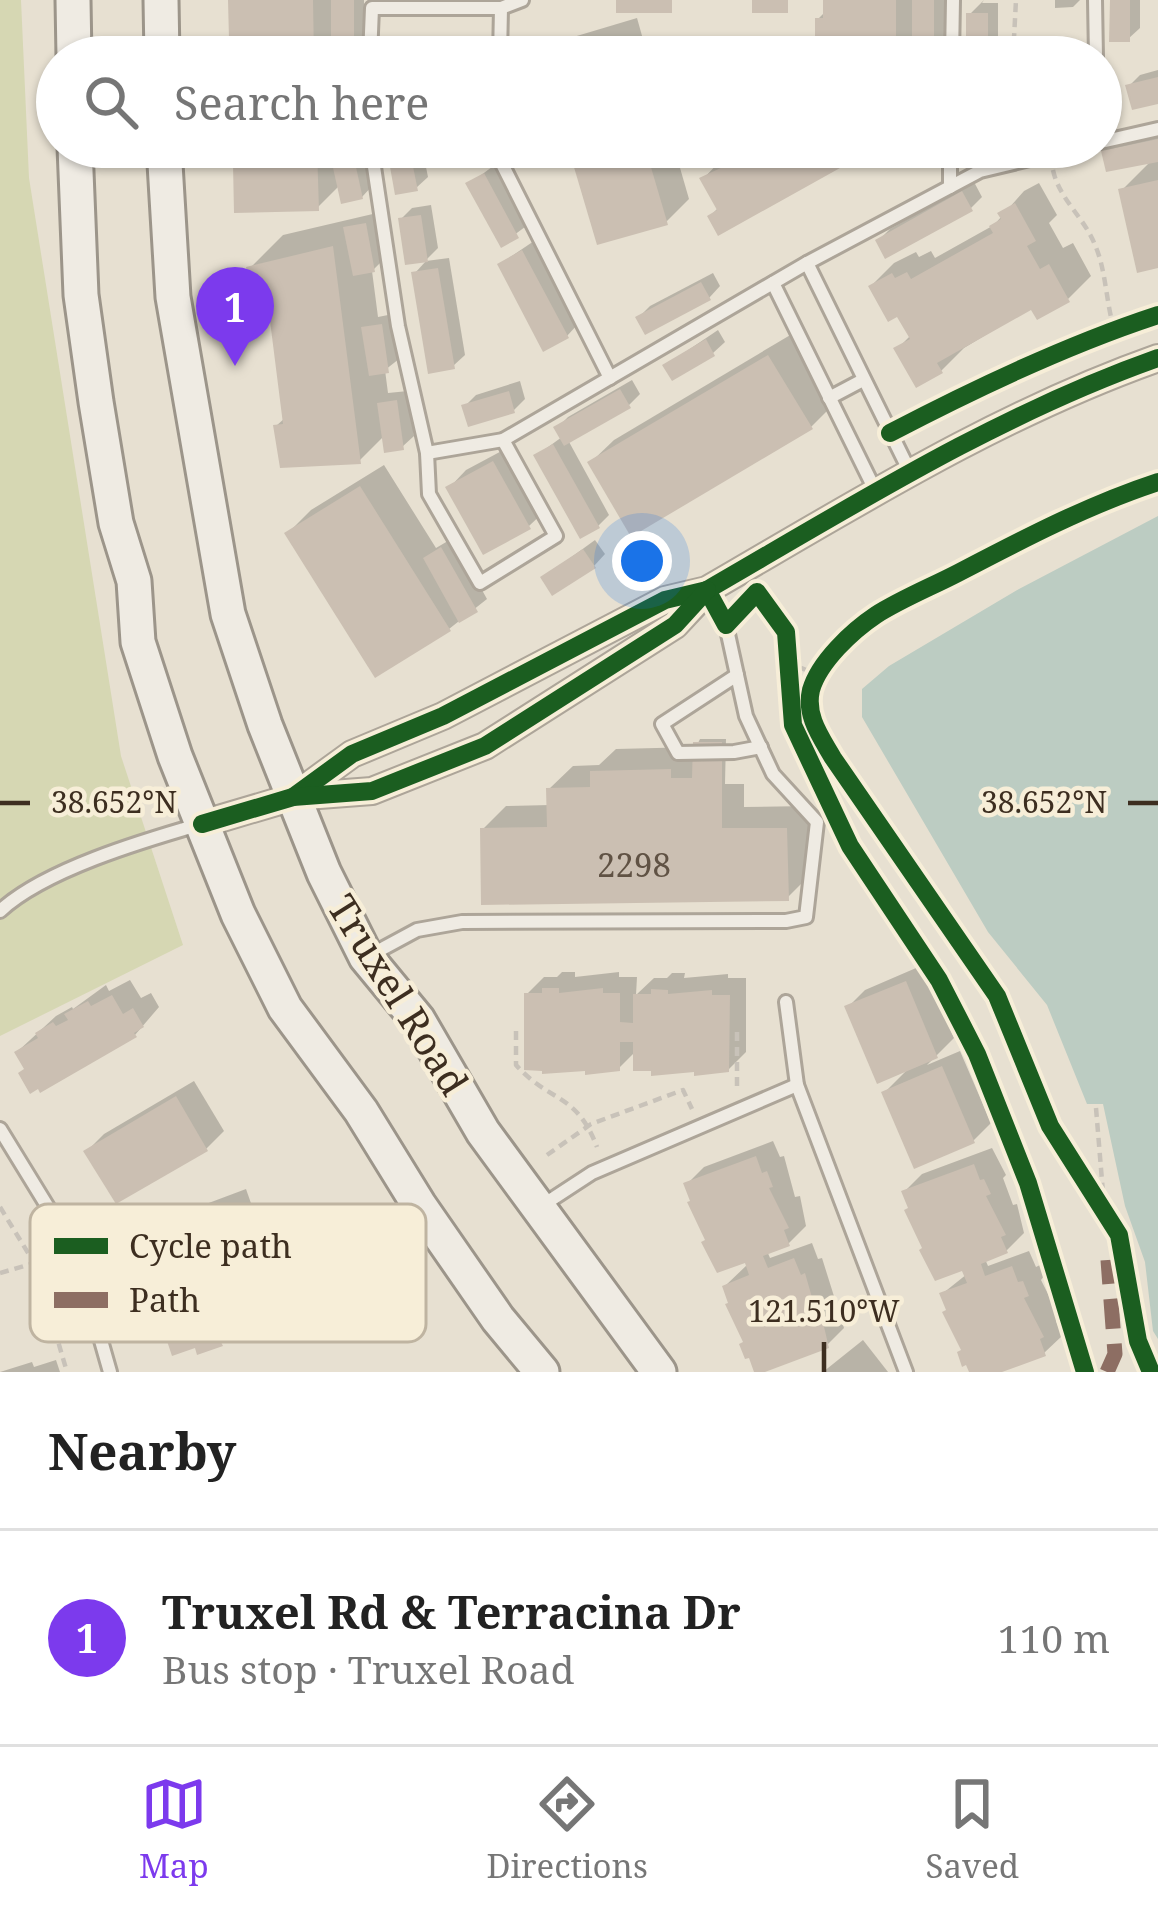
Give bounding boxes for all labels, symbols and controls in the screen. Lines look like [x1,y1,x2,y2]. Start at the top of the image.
search box [36,36,1122,168]
icon: search [78,69,144,135]
text: Search here [174,72,429,133]
pin: 1 [196,267,274,366]
your location [612,531,672,591]
text: 38.652°N [51,781,177,822]
text: 38.652°N [981,781,1107,822]
house number: 2298 [597,842,671,887]
street label: Truxel Road [317,884,482,1104]
legend [30,1204,426,1342]
text: Cycle path [129,1223,292,1268]
text: Path [129,1277,200,1322]
text: 121.510°W [748,1290,900,1331]
text: Nearby [48,1415,236,1485]
text: Truxel Rd & Terracina Dr [162,1581,741,1642]
text: 1 [76,1611,98,1664]
text: 110 m [998,1611,1110,1664]
text: Bus stop · Truxel Road [162,1642,574,1695]
tab: Map [139,1771,209,1888]
tab: Directions [486,1771,648,1888]
tab: Saved [926,1771,1019,1888]

